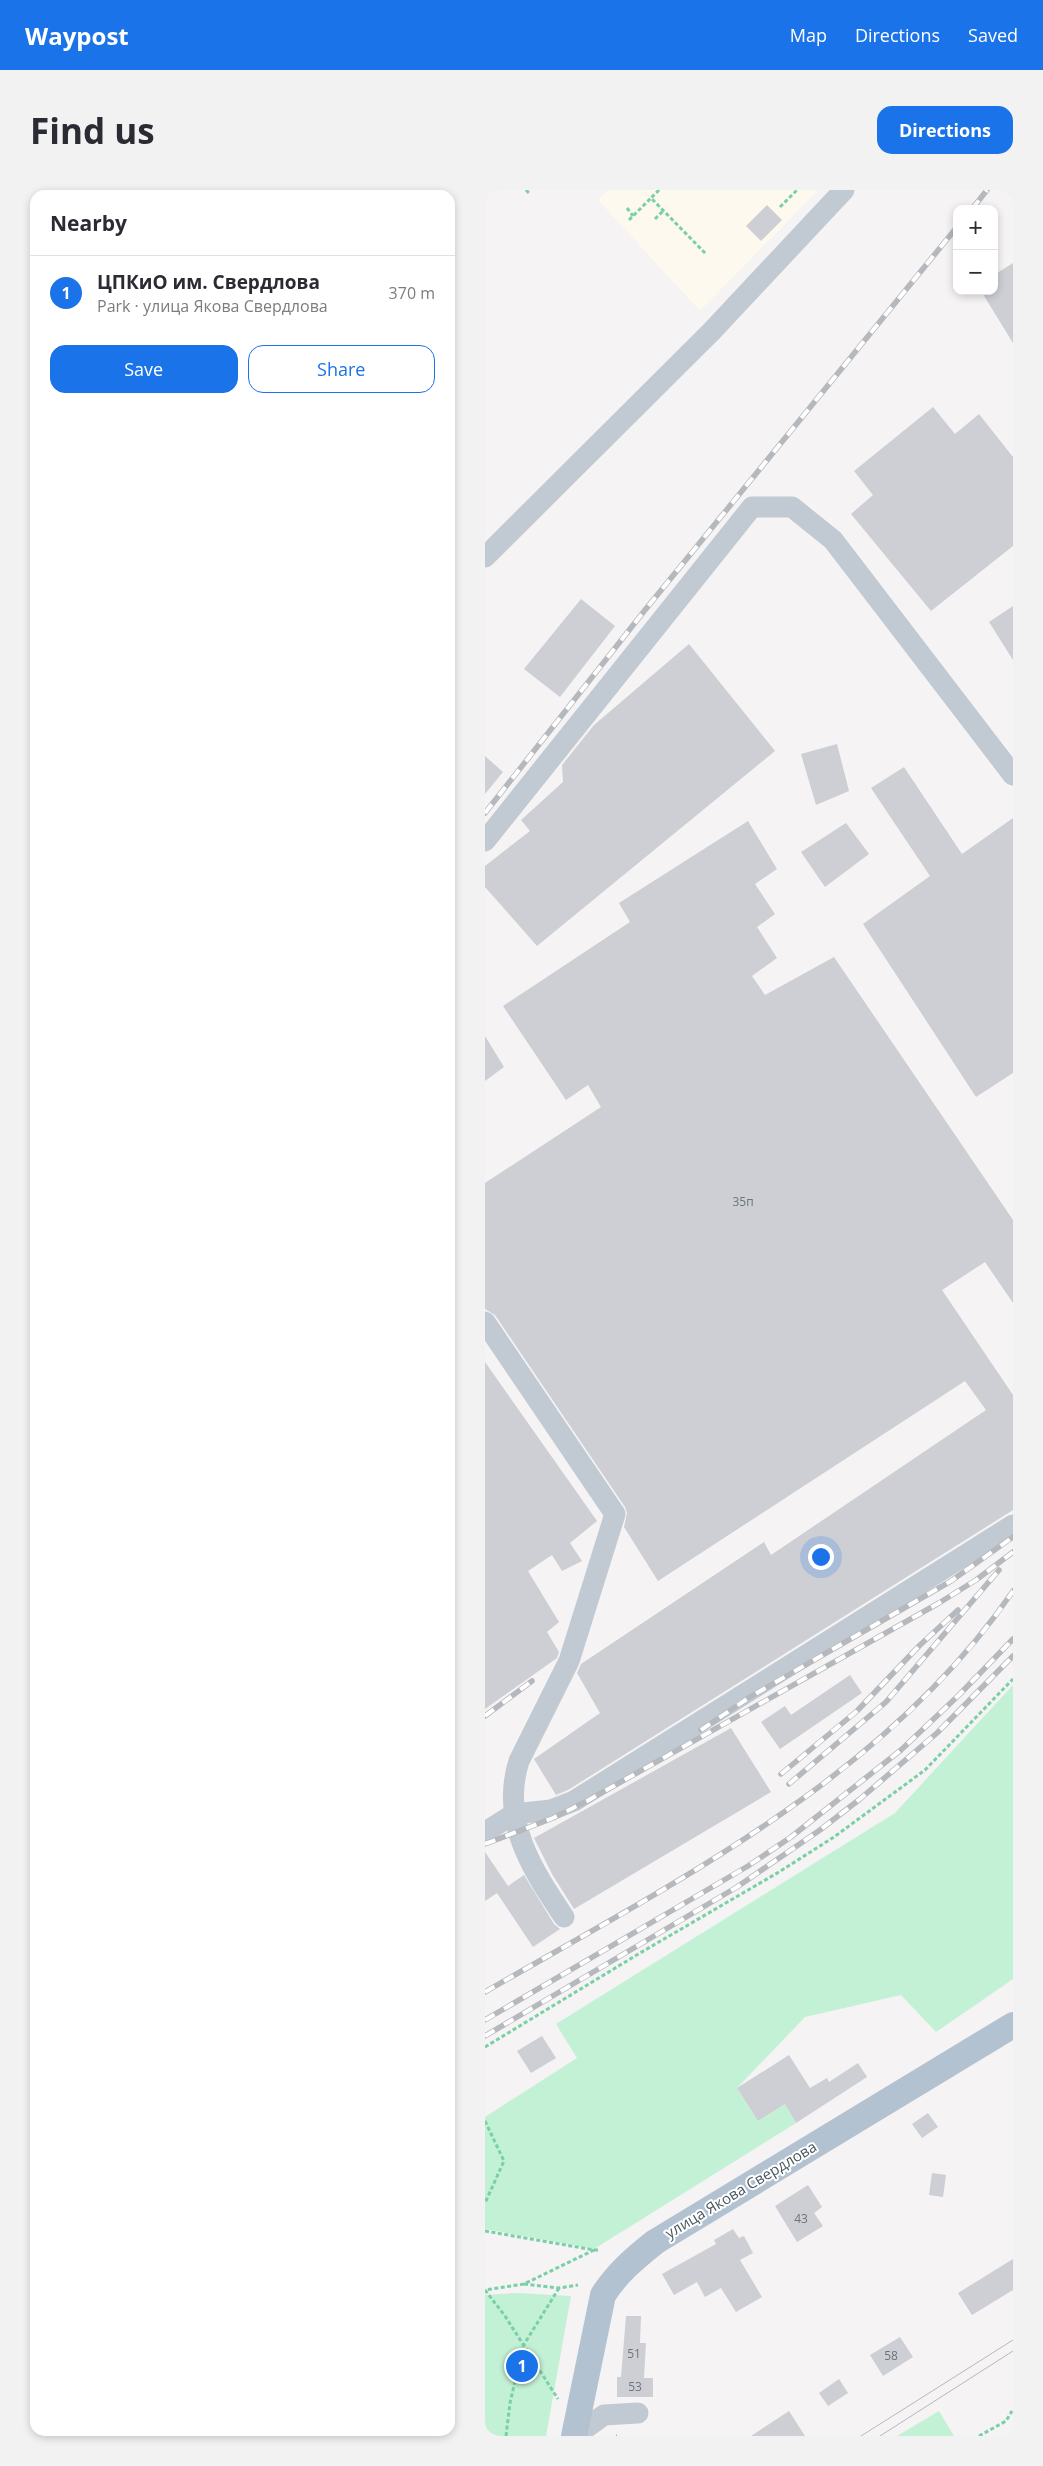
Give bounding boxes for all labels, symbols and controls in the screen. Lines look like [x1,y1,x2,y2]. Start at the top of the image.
text: Waypost [25,19,129,52]
text: Map [790,23,827,47]
text: Directions [855,23,940,47]
text: Saved [968,23,1018,47]
button: Directions [877,106,1013,154]
text: Find us [30,107,155,154]
map controls [953,205,998,295]
button: + [953,205,998,250]
text: Nearby [50,209,127,237]
button: − [953,250,998,295]
text: ЦПКиО им. Свердлова [97,269,320,295]
text: 1 [61,282,71,304]
text: 370 m [389,282,435,304]
text: Park · улица Якова Свердлова [97,295,328,317]
button: Save [50,345,238,393]
button: Share [248,345,435,393]
house number: 35п [732,1193,754,1210]
your location [808,1544,834,1570]
street label: улица Якова Свердлова [661,2136,820,2242]
house number: 43 [794,2210,808,2227]
house number: 51 [627,2345,641,2362]
pin: 1 [506,2347,538,2385]
house number: 58 [884,2347,898,2364]
house number: 53 [628,2378,642,2395]

